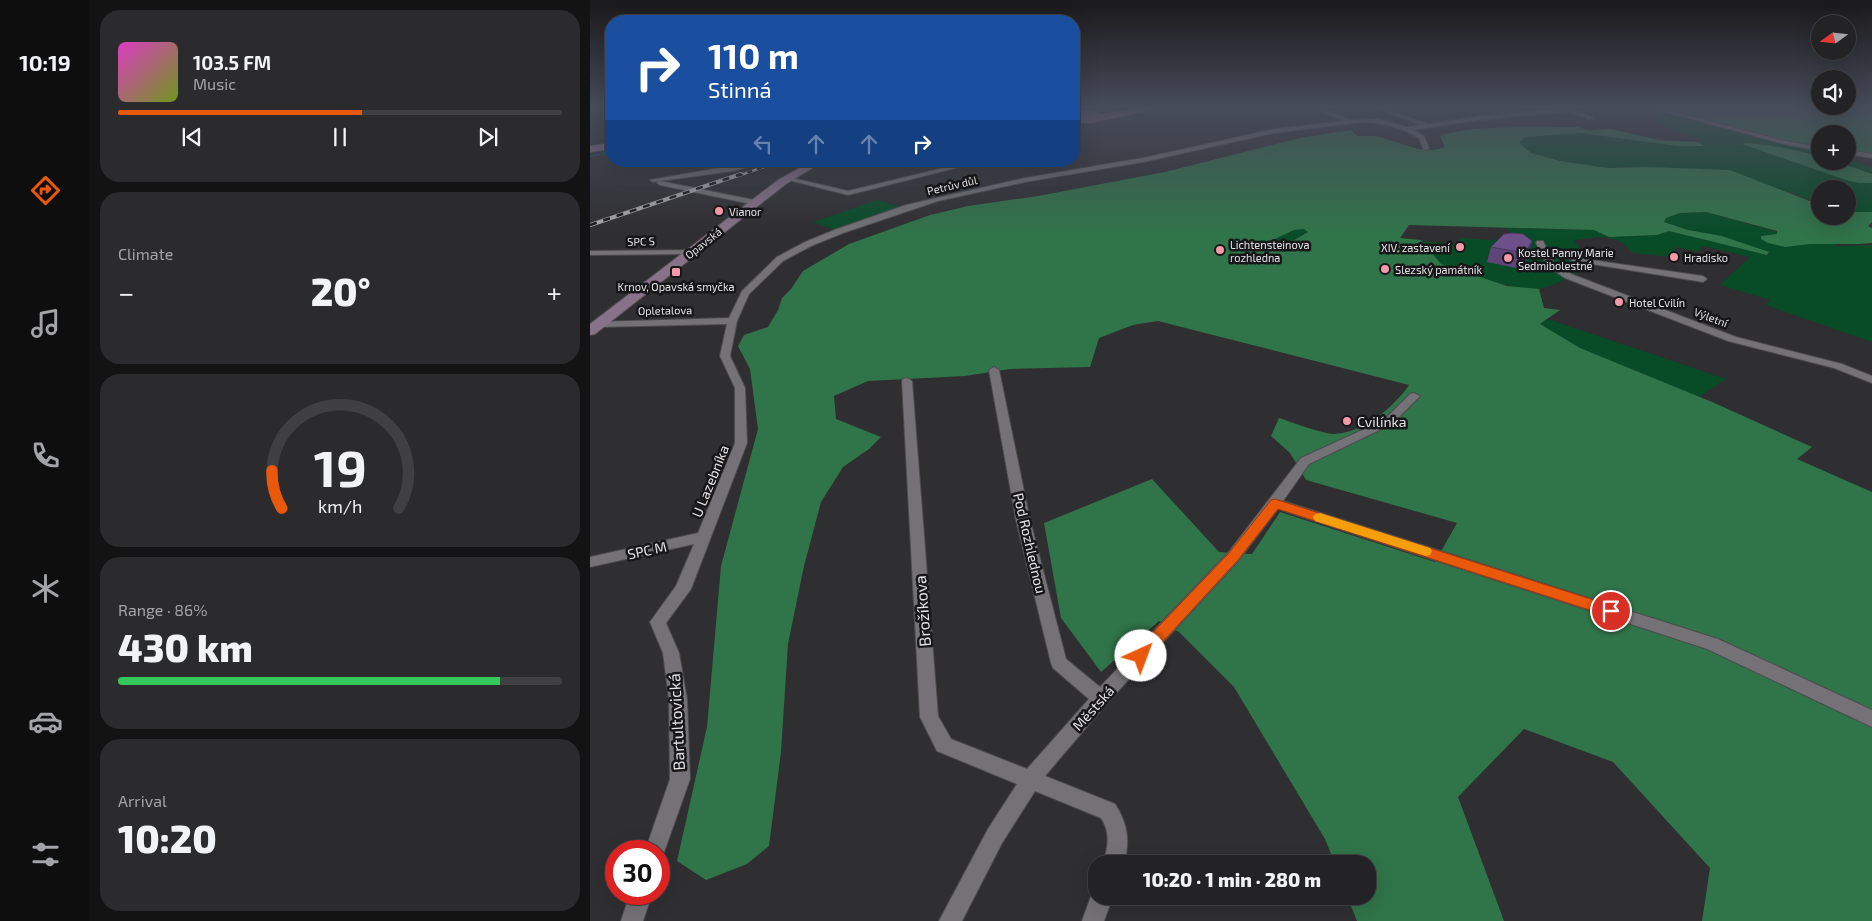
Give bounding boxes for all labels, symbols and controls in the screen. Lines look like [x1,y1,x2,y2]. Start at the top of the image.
north arrow [1811,15,1856,60]
map controls [1811,15,1856,225]
text: 110 m [708,34,799,76]
icon: right [625,35,690,100]
text: 10:19 [19,49,71,75]
text: 103.5 FM [193,51,271,74]
button: sound [1811,70,1856,115]
text: Music [193,74,236,93]
text: Stinná [708,76,772,102]
icon: previous [178,123,206,151]
icon: pause [326,123,354,151]
icon: next [474,123,502,151]
button: + [1811,125,1856,170]
icon: left [749,130,777,158]
icon: ahead [802,130,830,158]
icon: ahead [855,130,883,158]
icon: right [908,130,936,158]
icon: directions [28,173,63,208]
street label: Petrův důl [926,173,979,197]
button: − [1811,180,1856,225]
marker: Vianor [713,205,725,217]
place label: Vianor [729,205,762,218]
street label: Opavská [682,225,724,261]
street label: SPC S [627,234,655,248]
place label: Lichtensteinova rozhledna [1230,238,1309,264]
place label: XIV. zastavení [1381,241,1451,254]
marker: XIV. zastavení [1454,241,1466,253]
text: Climate [118,244,173,263]
marker: Lichtensteinova rozhledna [1214,244,1226,256]
place label: Kostel Panny Marie Sedmibolestné [1518,246,1614,272]
marker: Hradisko [1668,251,1680,263]
place label: Hradisko [1684,251,1728,264]
marker: Kostel Panny Marie Sedmibolestné [1502,252,1514,264]
marker: Slezský památník [1379,263,1391,275]
place label: Slezský památník [1395,263,1483,276]
marker: Krnov, Opavská smyčka [670,266,682,278]
text: 20° [311,268,370,314]
text: − [118,275,134,309]
text: + [547,275,562,309]
place label: Krnov, Opavská smyčka [617,280,735,293]
marker: Hotel Cvilín [1613,296,1625,308]
place label: Hotel Cvilín [1629,296,1685,309]
street label: Opletalova [638,303,692,317]
street label: Výletní [1692,305,1731,330]
icon: music [28,306,63,341]
place label: Cvilínka [1357,413,1406,430]
marker: Cvilínka [1341,415,1353,427]
text: 19 [313,435,367,497]
icon: phone [28,438,63,473]
street label: U Lazebníka [688,442,732,520]
street label: Pod Rozhlednou [1010,491,1050,595]
text: km/h [318,495,362,517]
street label: SPC M [626,538,668,562]
icon: climate [28,571,63,606]
street label: Brožíkova [910,575,934,647]
pin [1590,590,1632,632]
icon: arrive [1597,597,1625,625]
text: Range · 86% [118,600,208,619]
text: 430 km [118,624,253,670]
position arrow [1114,629,1166,681]
street label: Bartultovická [664,673,688,771]
street label: Městská [1069,682,1117,734]
icon: car [28,704,63,739]
text: Arrival [118,791,167,810]
text: 10:20 [118,815,217,861]
icon: filters [28,837,63,872]
speed limit sign: 30 [605,840,670,905]
text: 10:20 · 1 min · 280 m [1143,868,1321,891]

